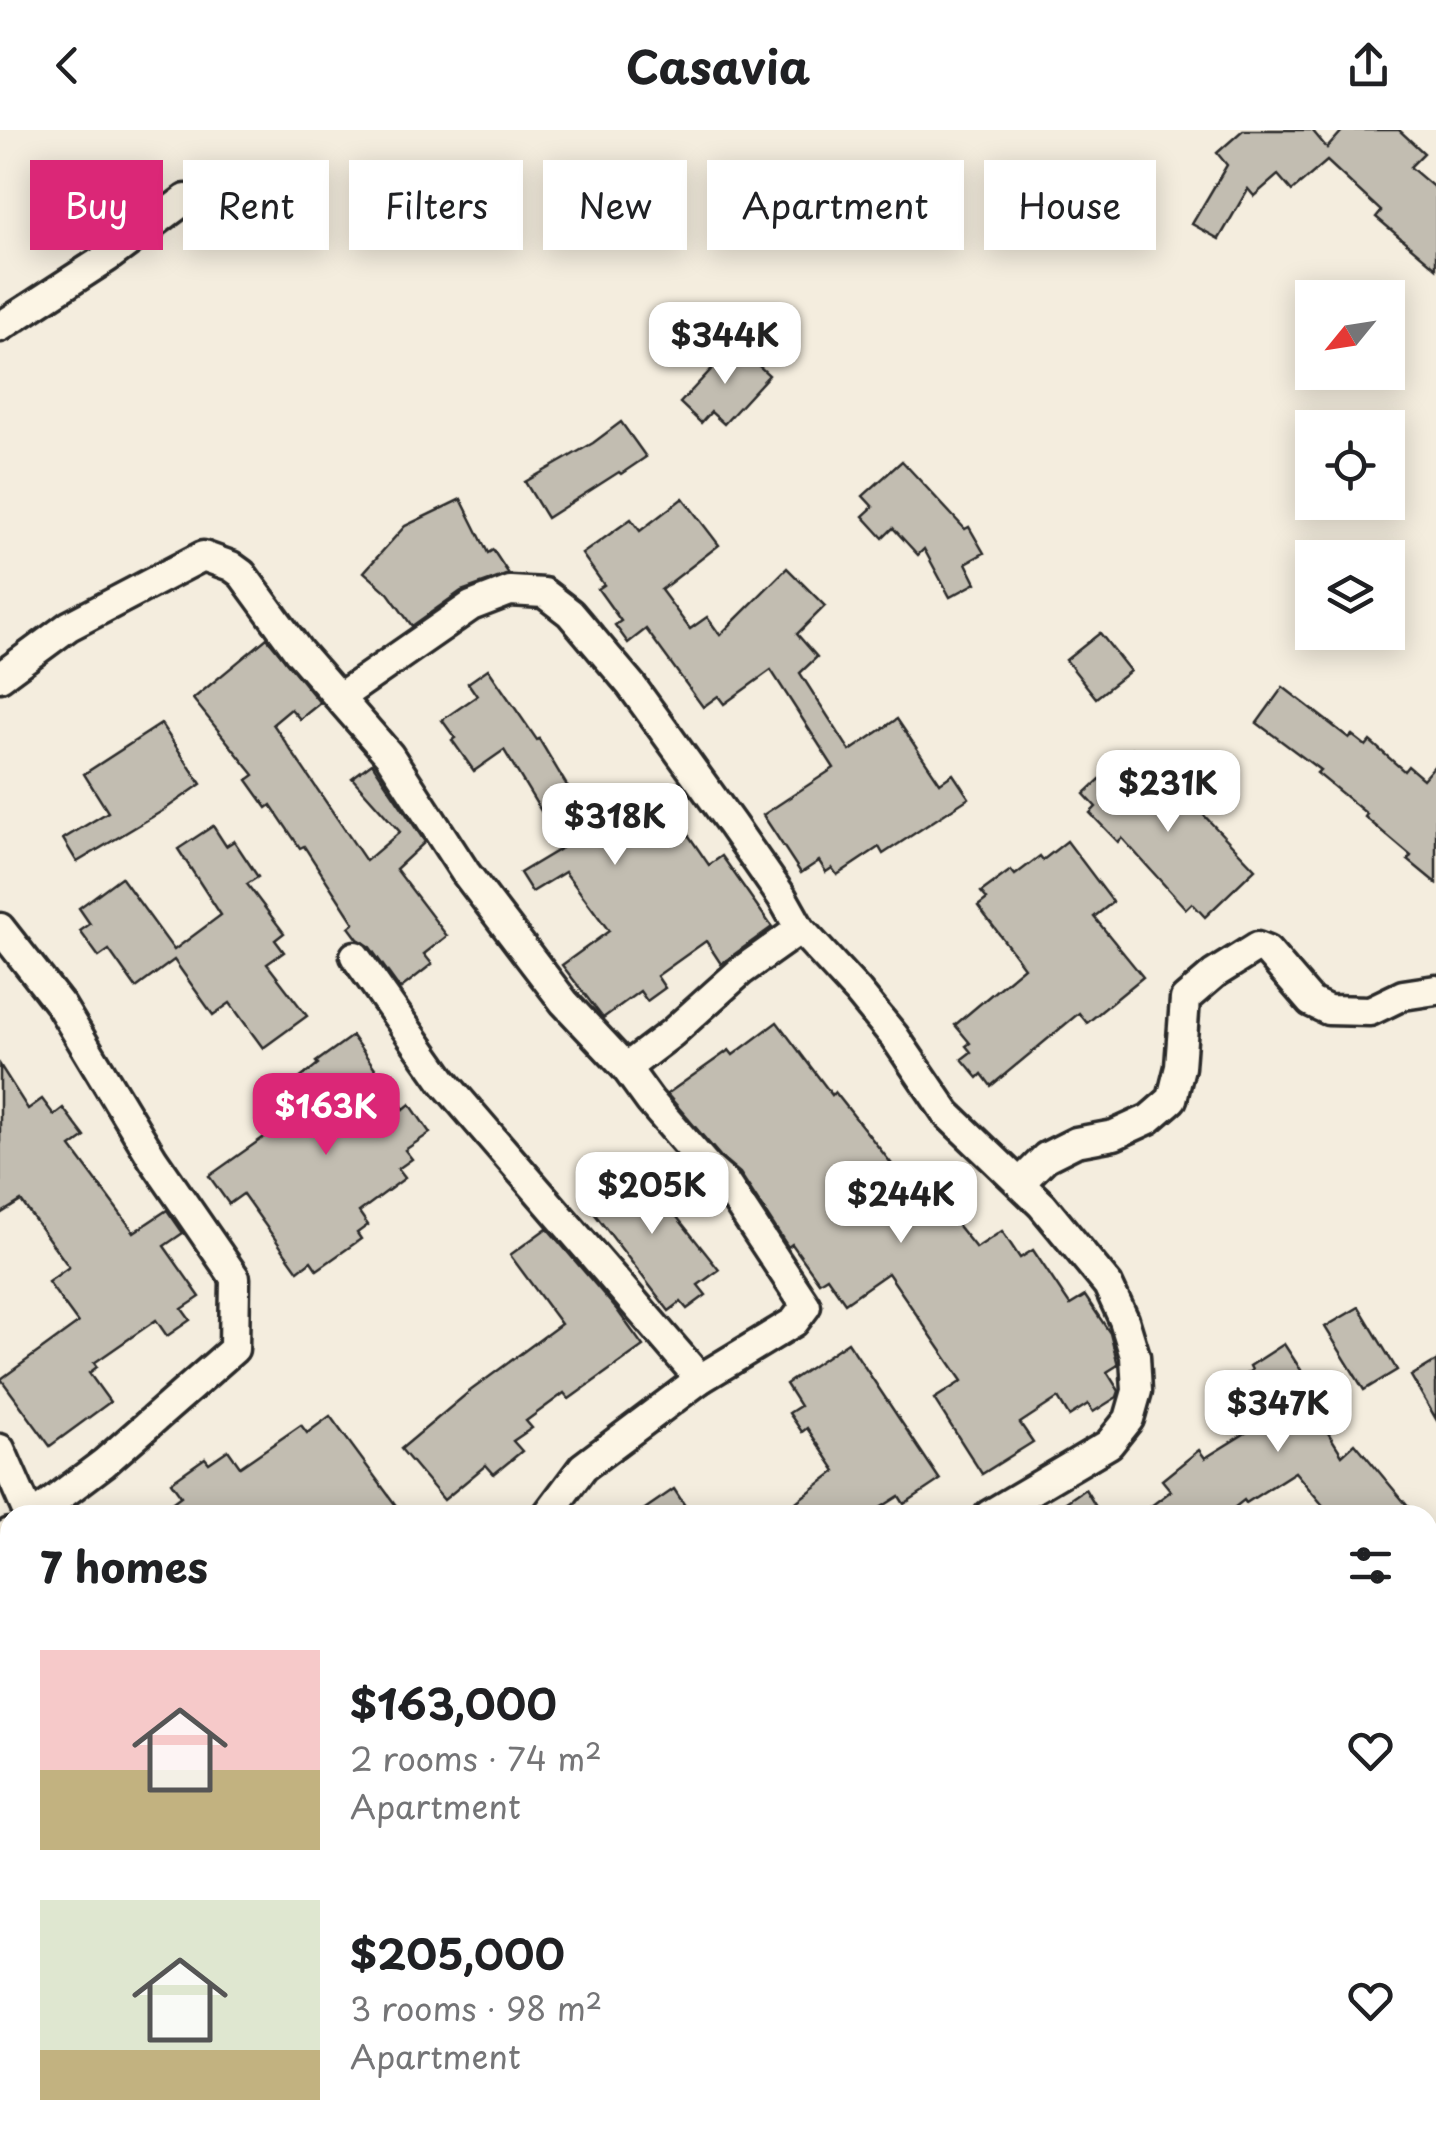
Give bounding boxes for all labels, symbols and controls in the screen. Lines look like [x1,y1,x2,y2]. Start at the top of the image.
text: Casavia [626,31,810,99]
icon: back [40,38,95,93]
icon: share [1341,38,1396,93]
chip: Buy [30,160,163,250]
chip: Rent [183,160,329,250]
chip: Filters [349,160,523,250]
chip: New [543,160,687,250]
chip: Apartment [707,160,964,250]
chip: House [984,160,1156,250]
north arrow [1295,280,1405,390]
map controls [1295,280,1405,650]
pin: $344K [655,302,795,387]
text: $344K [671,310,779,358]
button: locate [1295,410,1405,520]
button: layers [1295,540,1405,650]
pin: $231K [1098,750,1238,835]
text: $231K [1118,758,1218,806]
pin: $318K [545,783,685,868]
text: $318K [564,791,666,839]
pin: $163K [256,1073,396,1158]
text: $163K [275,1081,377,1129]
pin: $205K [582,1152,722,1237]
text: $205K [598,1160,706,1208]
pin: $244K [831,1161,971,1246]
text: $244K [847,1169,955,1217]
pin: $347K [1208,1370,1348,1455]
text: $347K [1227,1378,1329,1426]
text: 7 homes [40,1534,208,1597]
icon: filters [1343,1538,1398,1593]
text: $163,000 [350,1671,557,1734]
icon: home [120,1690,240,1810]
icon: heart [1343,1723,1398,1778]
text: 2 rooms · 74 m² [350,1734,602,1782]
text: Apartment [350,1782,521,1830]
text: $205,000 [350,1921,565,1984]
icon: home [120,1940,240,2060]
icon: heart [1343,1973,1398,2028]
text: 3 rooms · 98 m² [350,1984,602,2032]
text: Apartment [350,2032,521,2080]

